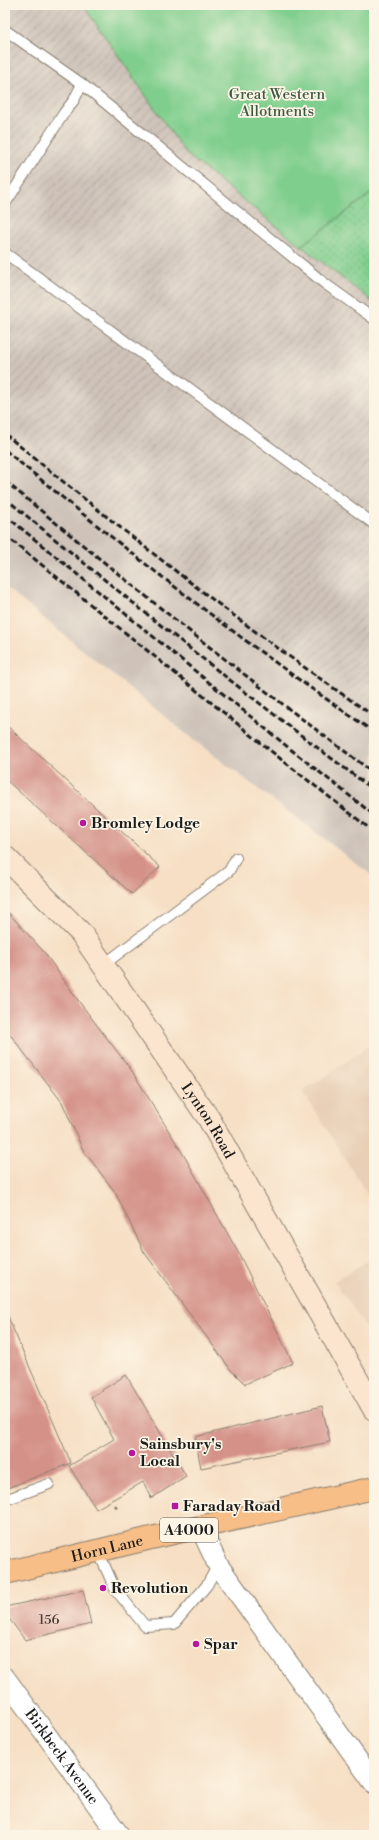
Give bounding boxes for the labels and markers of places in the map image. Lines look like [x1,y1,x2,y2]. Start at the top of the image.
place label: Bromley Lodge [91,814,200,833]
marker: Bromley Lodge [78,818,88,828]
place label: Sainsbury's Local [140,1435,221,1471]
marker: Sainsbury's Local [127,1448,137,1458]
place label: Faraday Road [183,1497,281,1516]
marker: Faraday Road [170,1501,180,1511]
place label: Revolution [111,1579,189,1598]
marker: Revolution [98,1583,108,1593]
place label: Spar [204,1635,238,1654]
marker: Spar [191,1639,201,1649]

